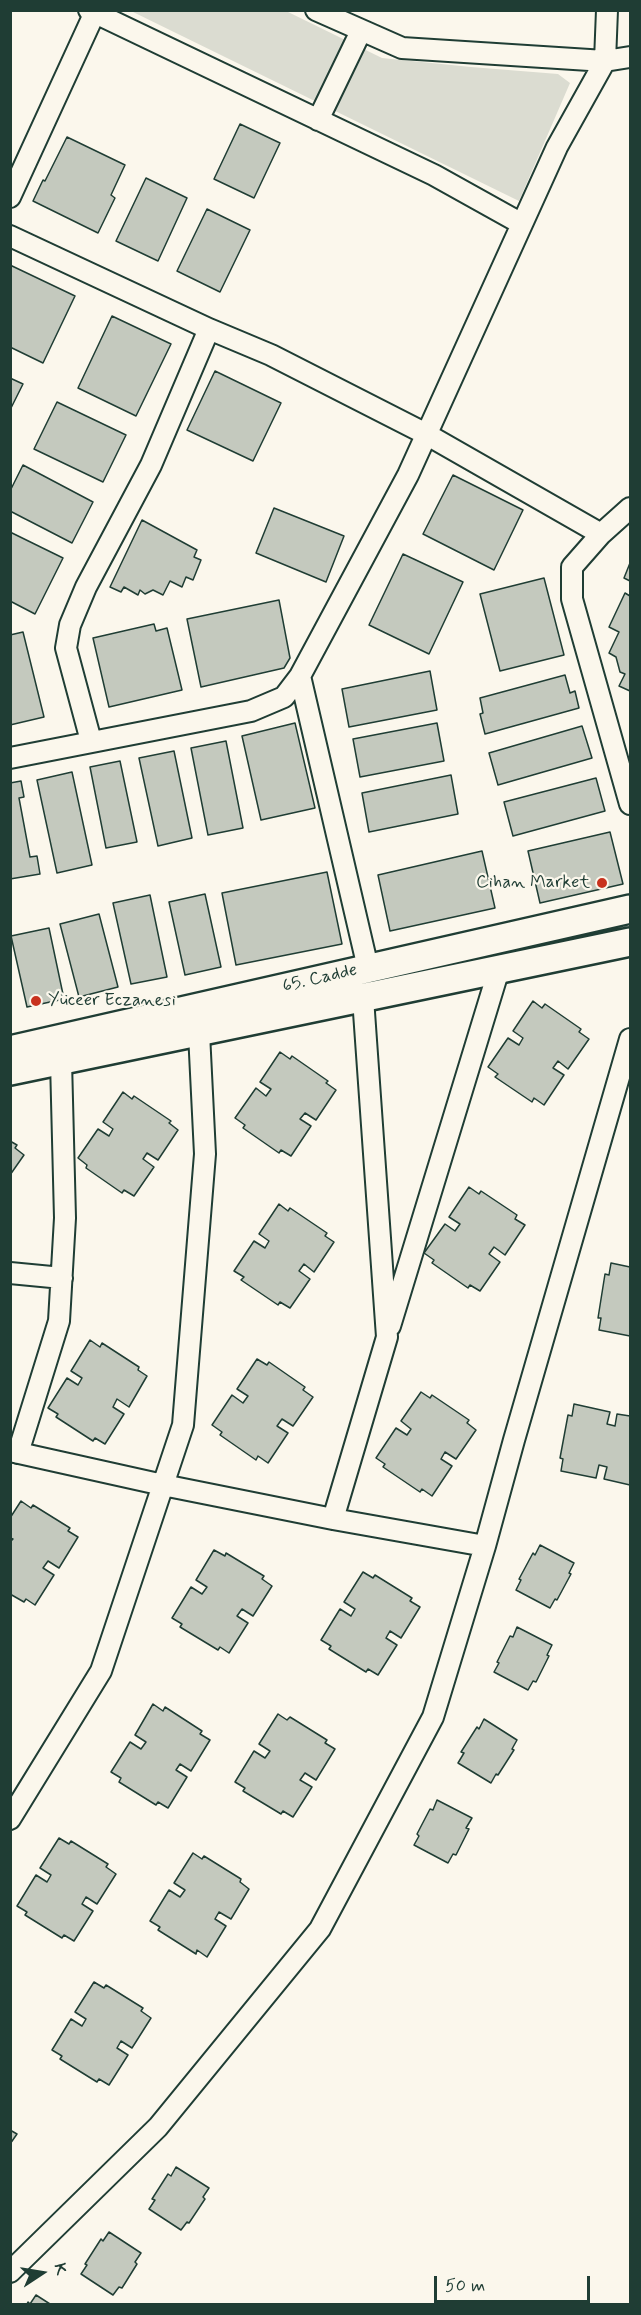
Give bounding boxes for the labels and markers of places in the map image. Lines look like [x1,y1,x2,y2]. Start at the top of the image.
place label: Cihan Market [476,872,590,894]
marker: Cihan Market [595,876,609,890]
place label: Yüceer Eczanesi [48,990,176,1012]
marker: Yüceer Eczanesi [29,994,43,1008]

